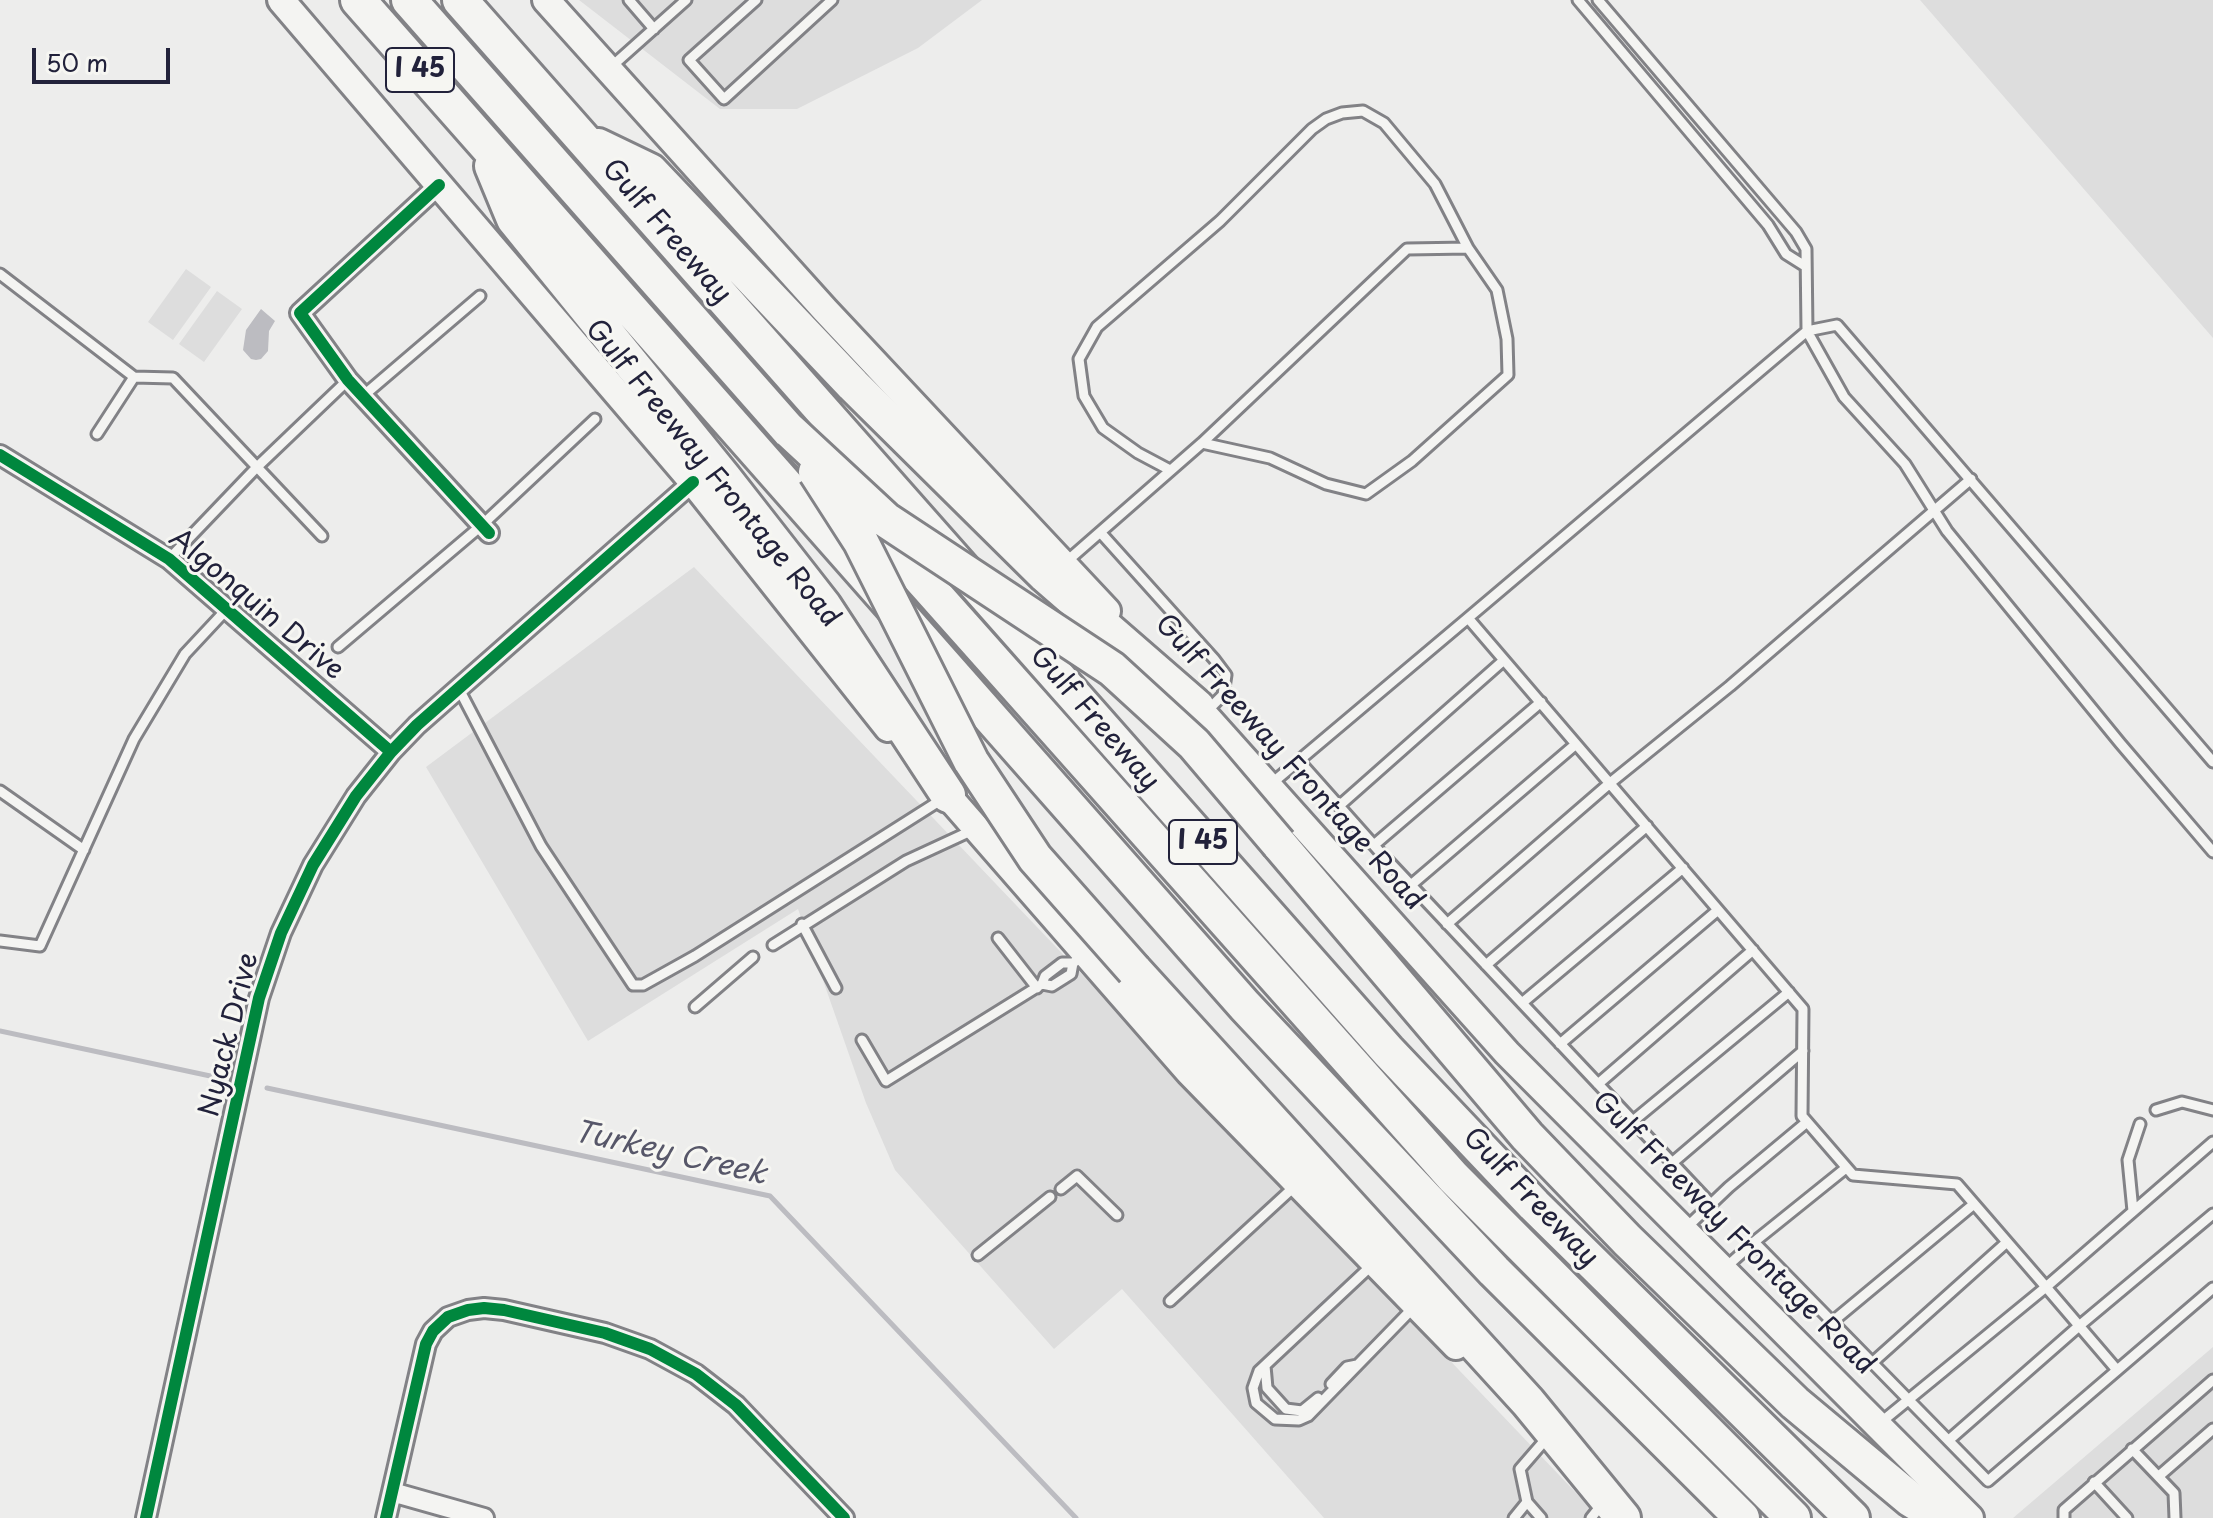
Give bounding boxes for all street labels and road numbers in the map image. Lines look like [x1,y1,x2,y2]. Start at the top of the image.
road number: I 45 [386,48,454,92]
street label: Gulf Freeway [594,153,738,311]
street label: Gulf Freeway Frontage Road [577,313,847,635]
street label: Algonquin Drive [162,522,350,688]
street label: Gulf Freeway Frontage Road [1147,608,1431,918]
street label: Gulf Freeway [1022,640,1166,798]
road number: I 45 [1169,820,1237,864]
street label: Nyack Drive [193,949,267,1121]
street label: Gulf Freeway Frontage Road [1585,1086,1881,1382]
street label: Gulf Freeway [1455,1121,1605,1275]

